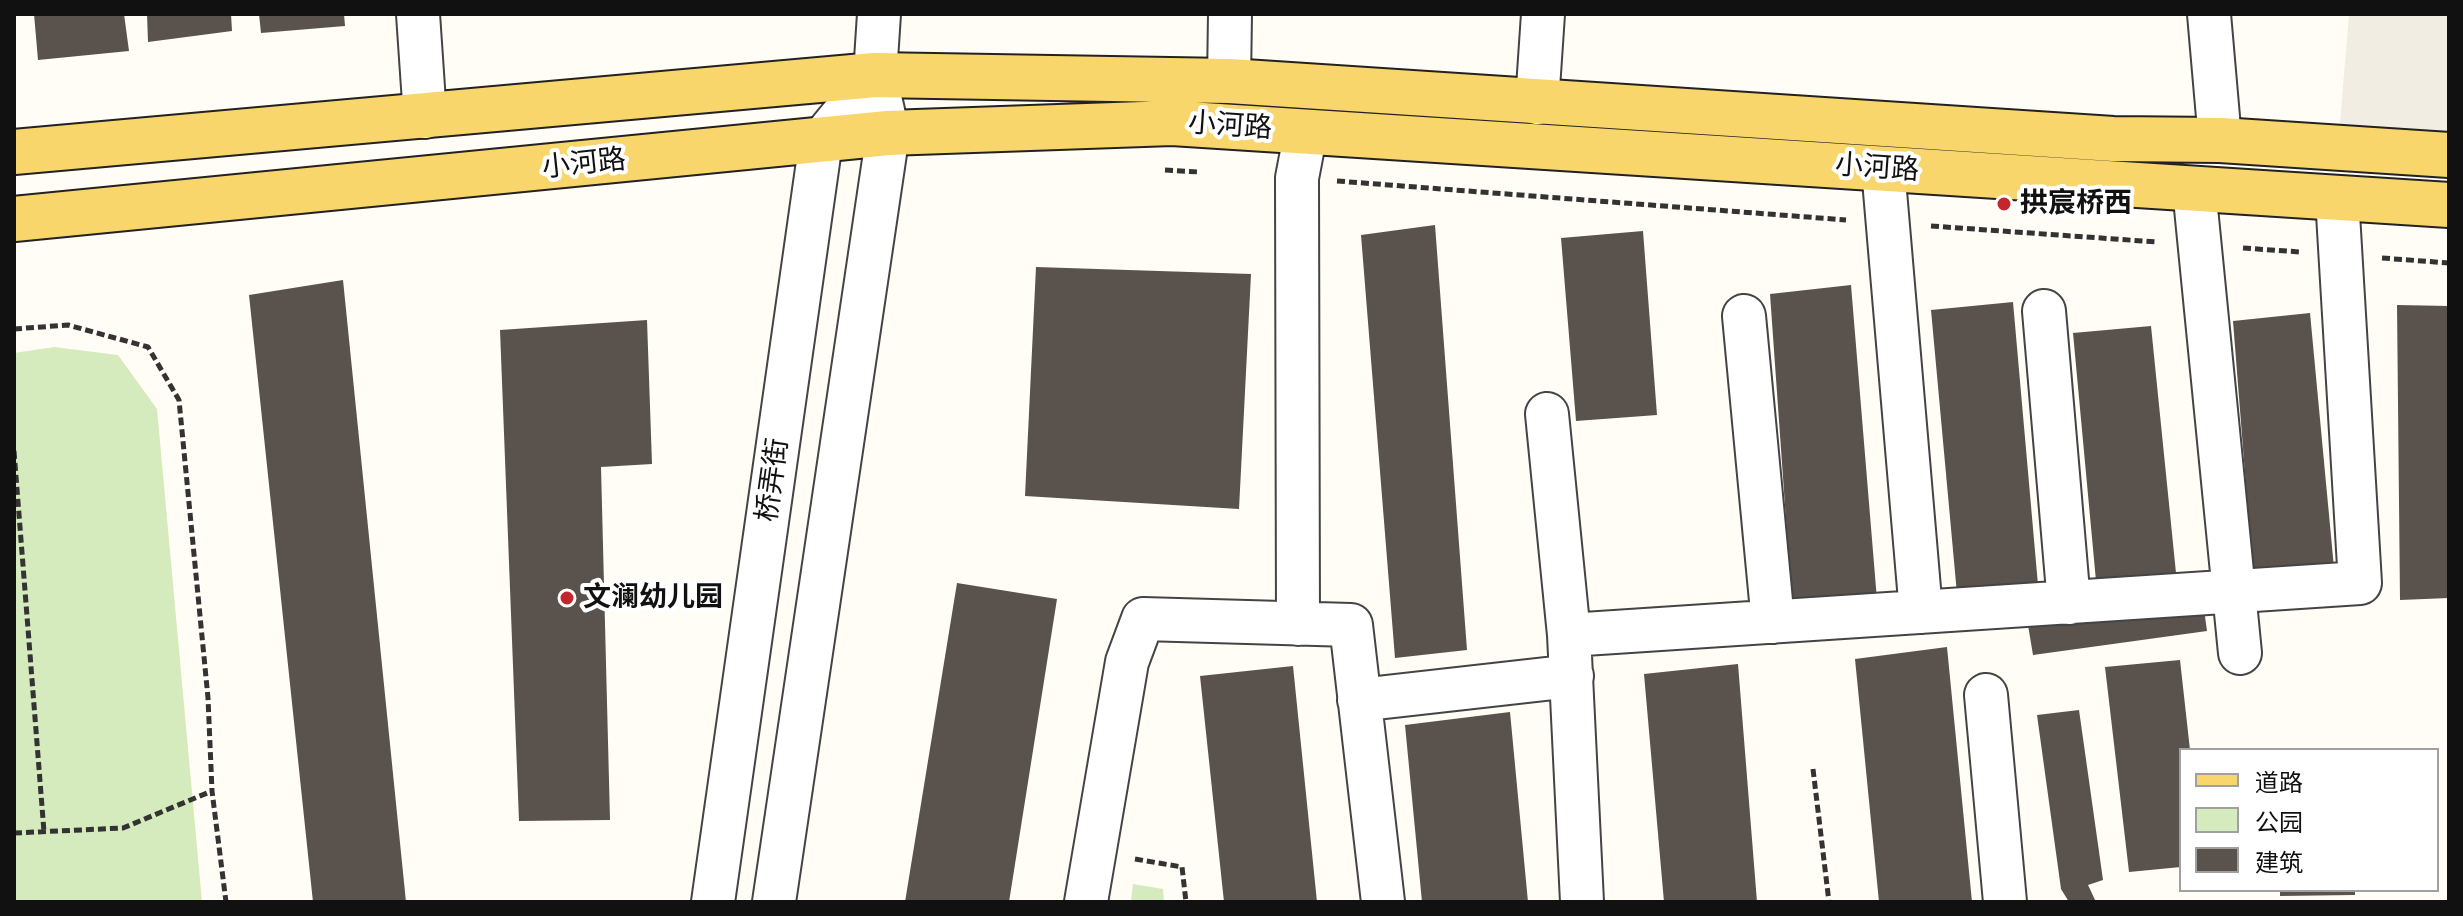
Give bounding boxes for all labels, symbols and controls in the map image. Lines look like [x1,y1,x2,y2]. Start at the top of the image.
street label: 小河路 [1187,106,1273,146]
street label: 小河路 [540,143,628,185]
street label: 小河路 [1834,148,1920,188]
place label: 拱宸桥西 [2020,187,2132,221]
marker: 拱宸桥西 [1995,195,2013,213]
street label: 桥弄街 [751,436,795,524]
place label: 文澜幼儿园 [583,581,723,615]
marker: 文澜幼儿园 [558,589,576,607]
legend [2179,748,2439,892]
text: 道路 [2255,763,2303,798]
text: 公园 [2255,803,2303,838]
text: 建筑 [2255,843,2303,878]

